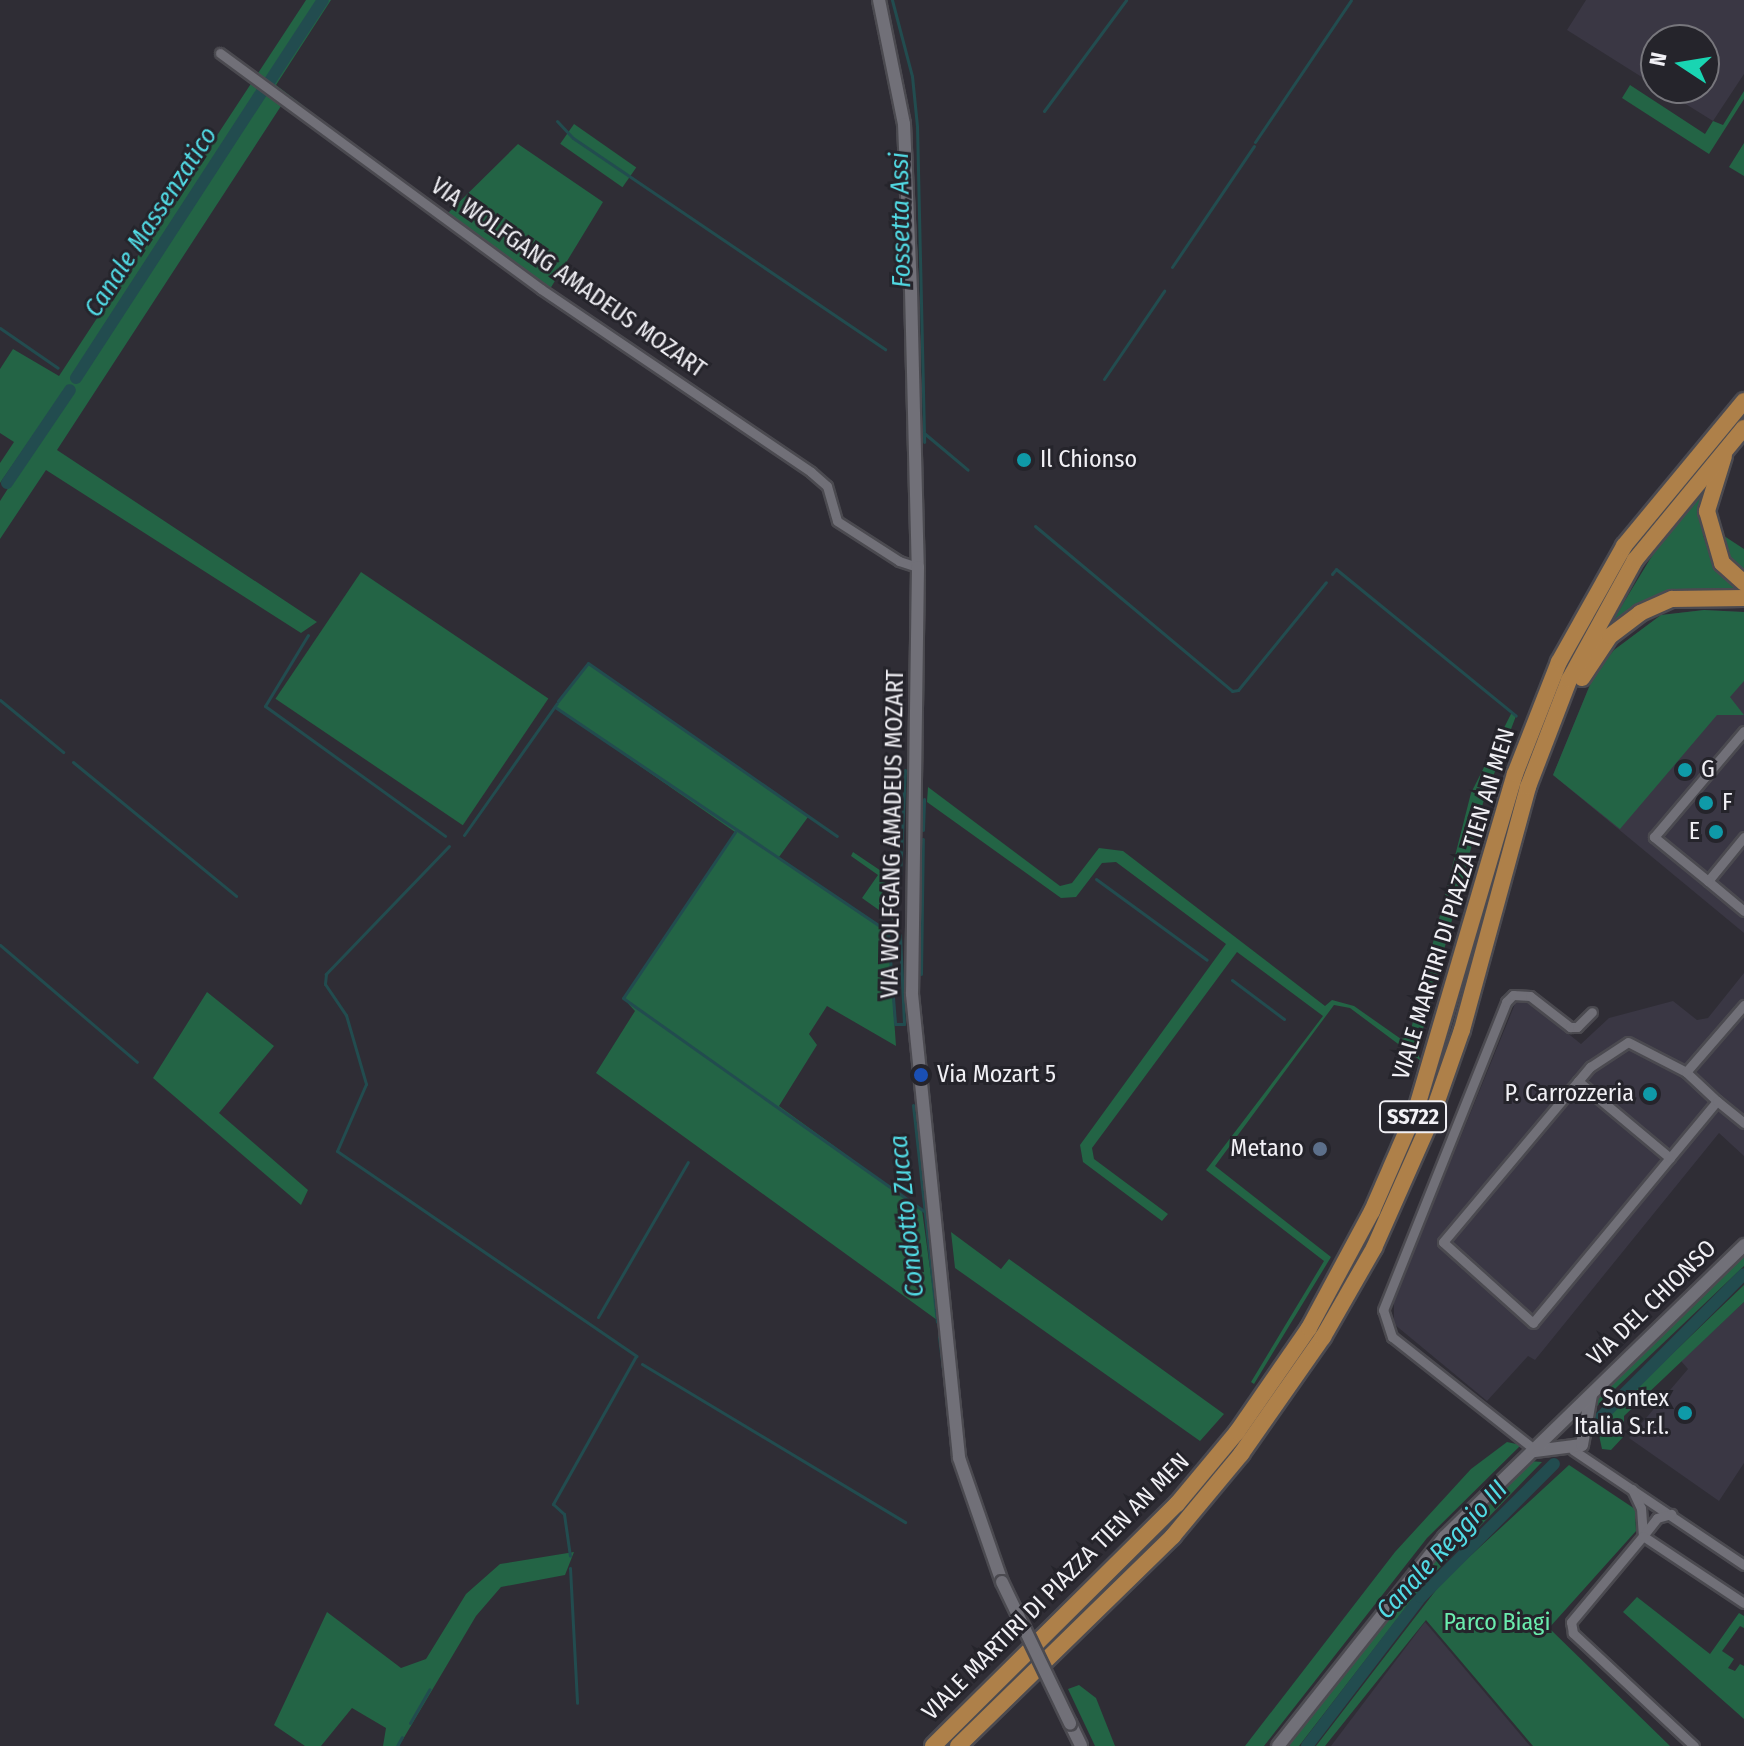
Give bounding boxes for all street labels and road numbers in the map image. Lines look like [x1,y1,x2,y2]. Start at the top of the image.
street label: VIA WOLFGANG AMADEUS MOZART [425,172,711,384]
street label: VIA WOLFGANG AMADEUS MOZART [876,669,910,999]
street label: VIALE MARTIRI DI PIAZZA TIEN AN MEN [1387,725,1521,1083]
road number: SS722 [1379,1099,1447,1135]
street label: VIA DEL CHIONSO [1582,1234,1722,1372]
street label: VIALE MARTIRI DI PIAZZA TIEN AN MEN [916,1447,1196,1727]

